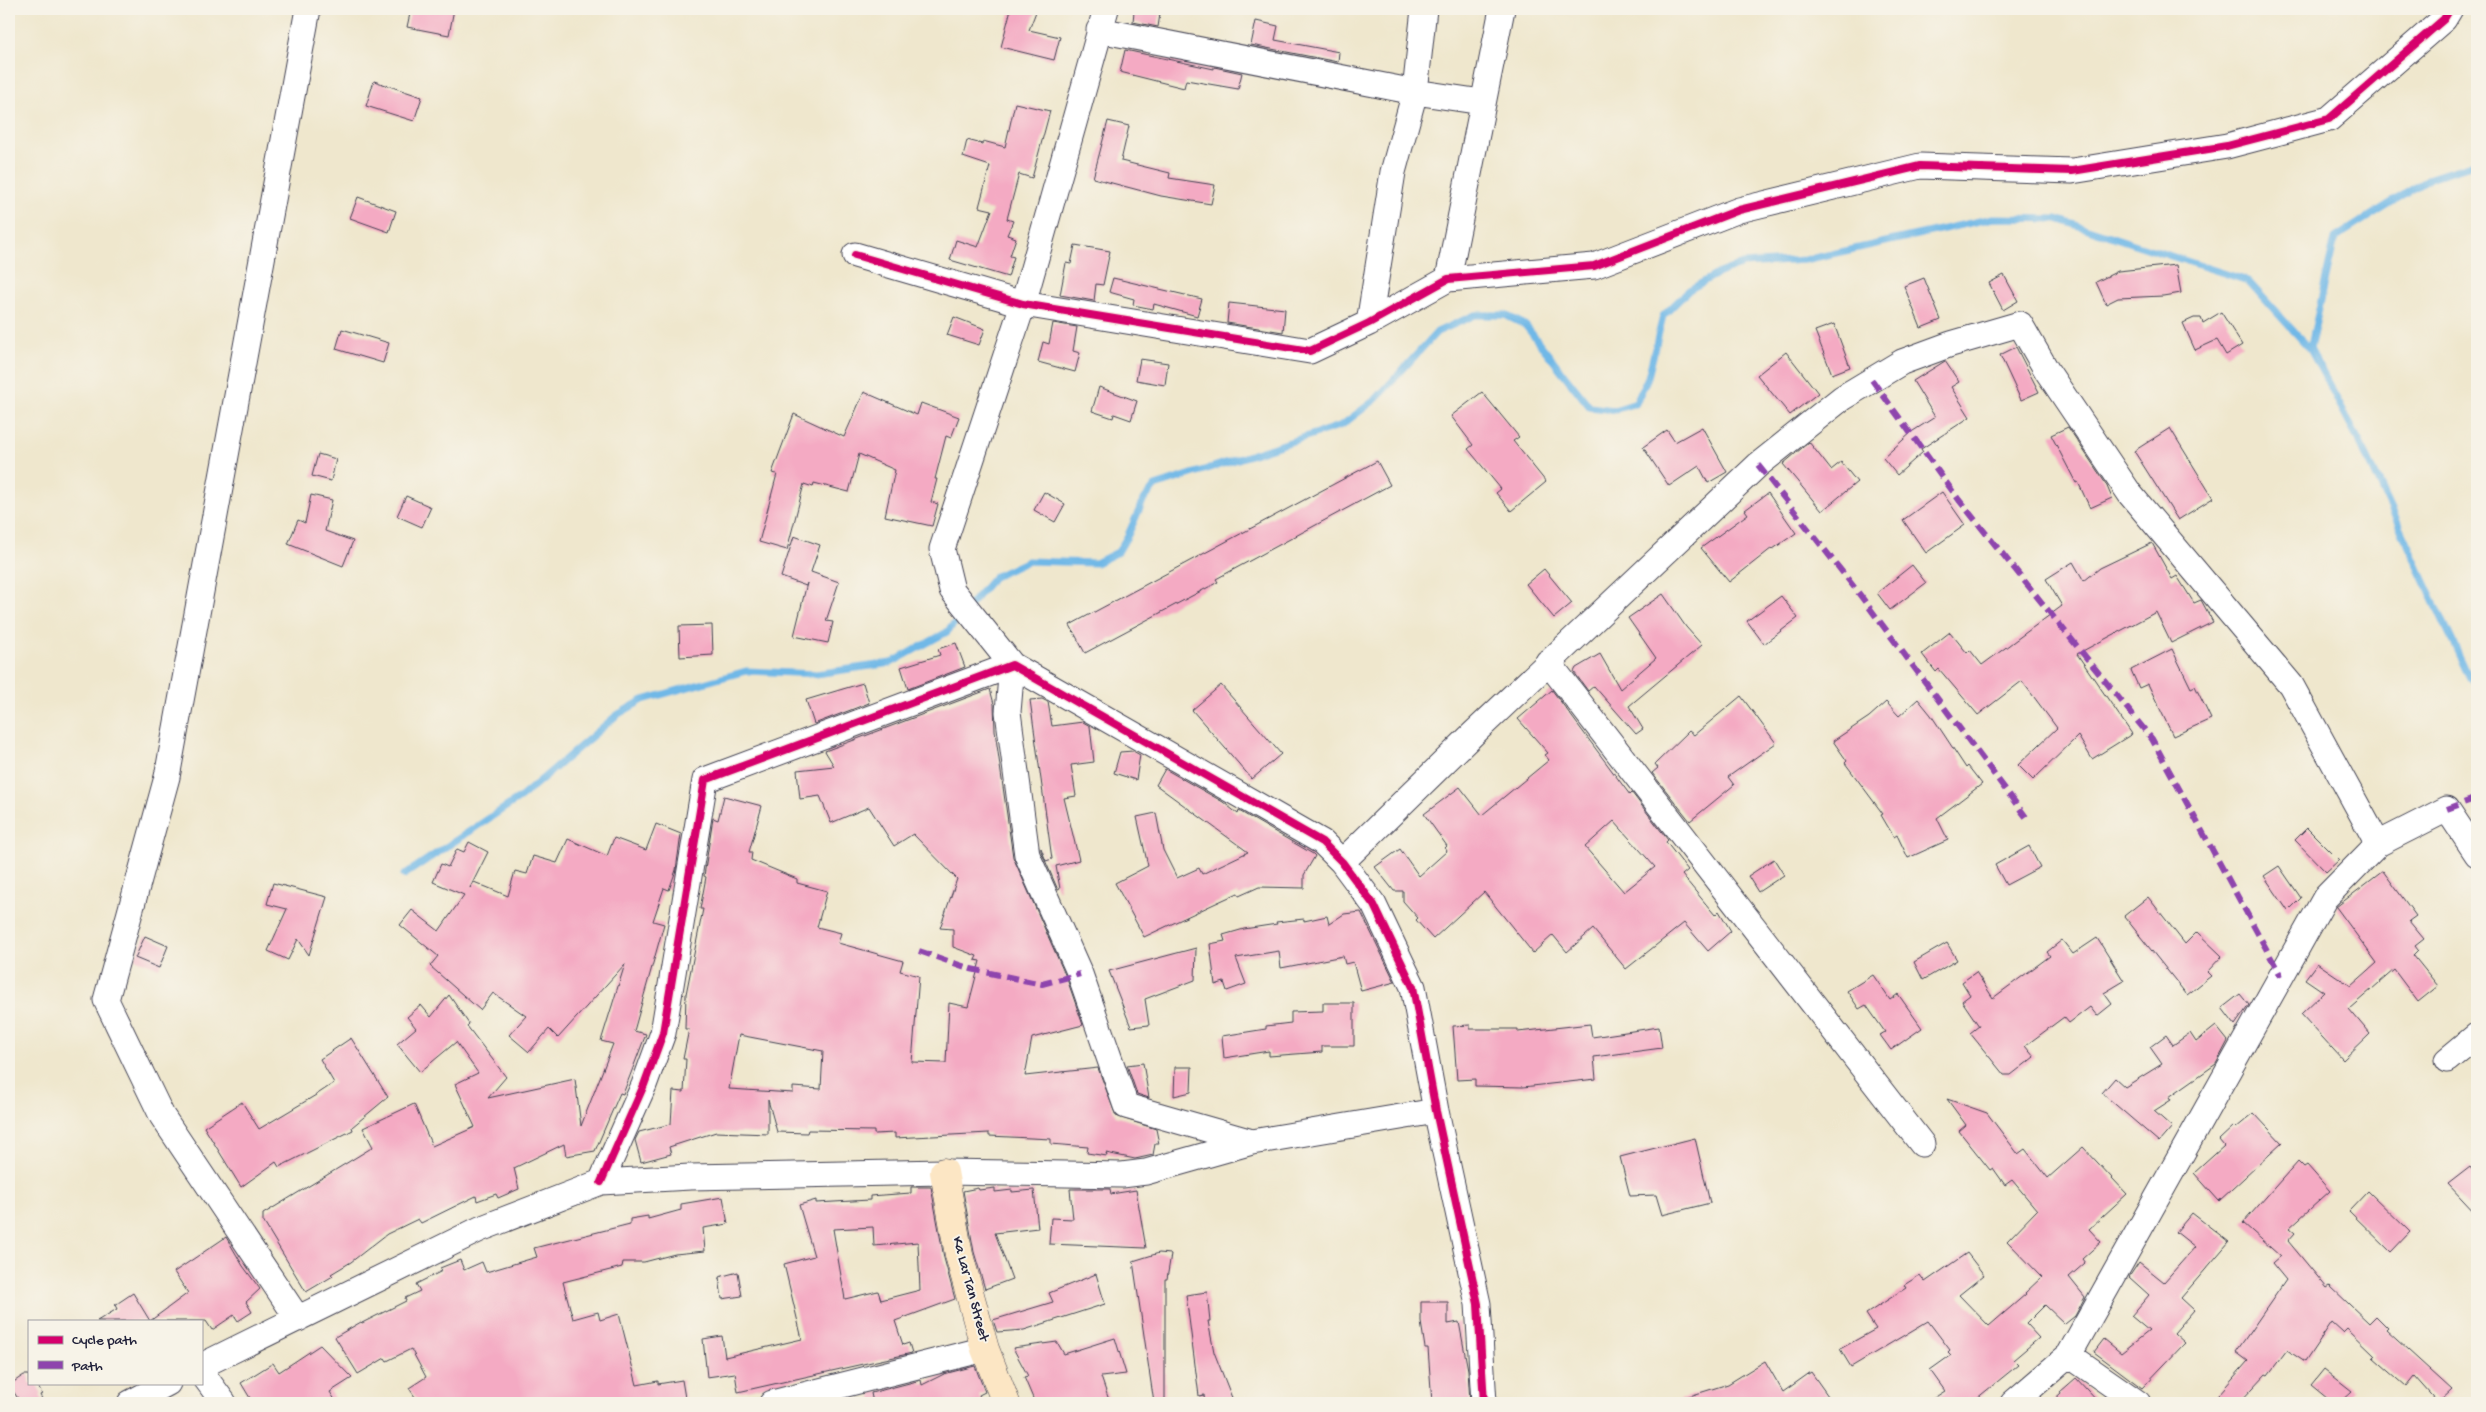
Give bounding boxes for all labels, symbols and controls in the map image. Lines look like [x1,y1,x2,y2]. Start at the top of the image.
street label: Ka Lar Tan Street [947,1235,993,1345]
legend [28,1320,202,1384]
text: Cycle path [72,1332,137,1350]
text: Path [71,1358,103,1376]

